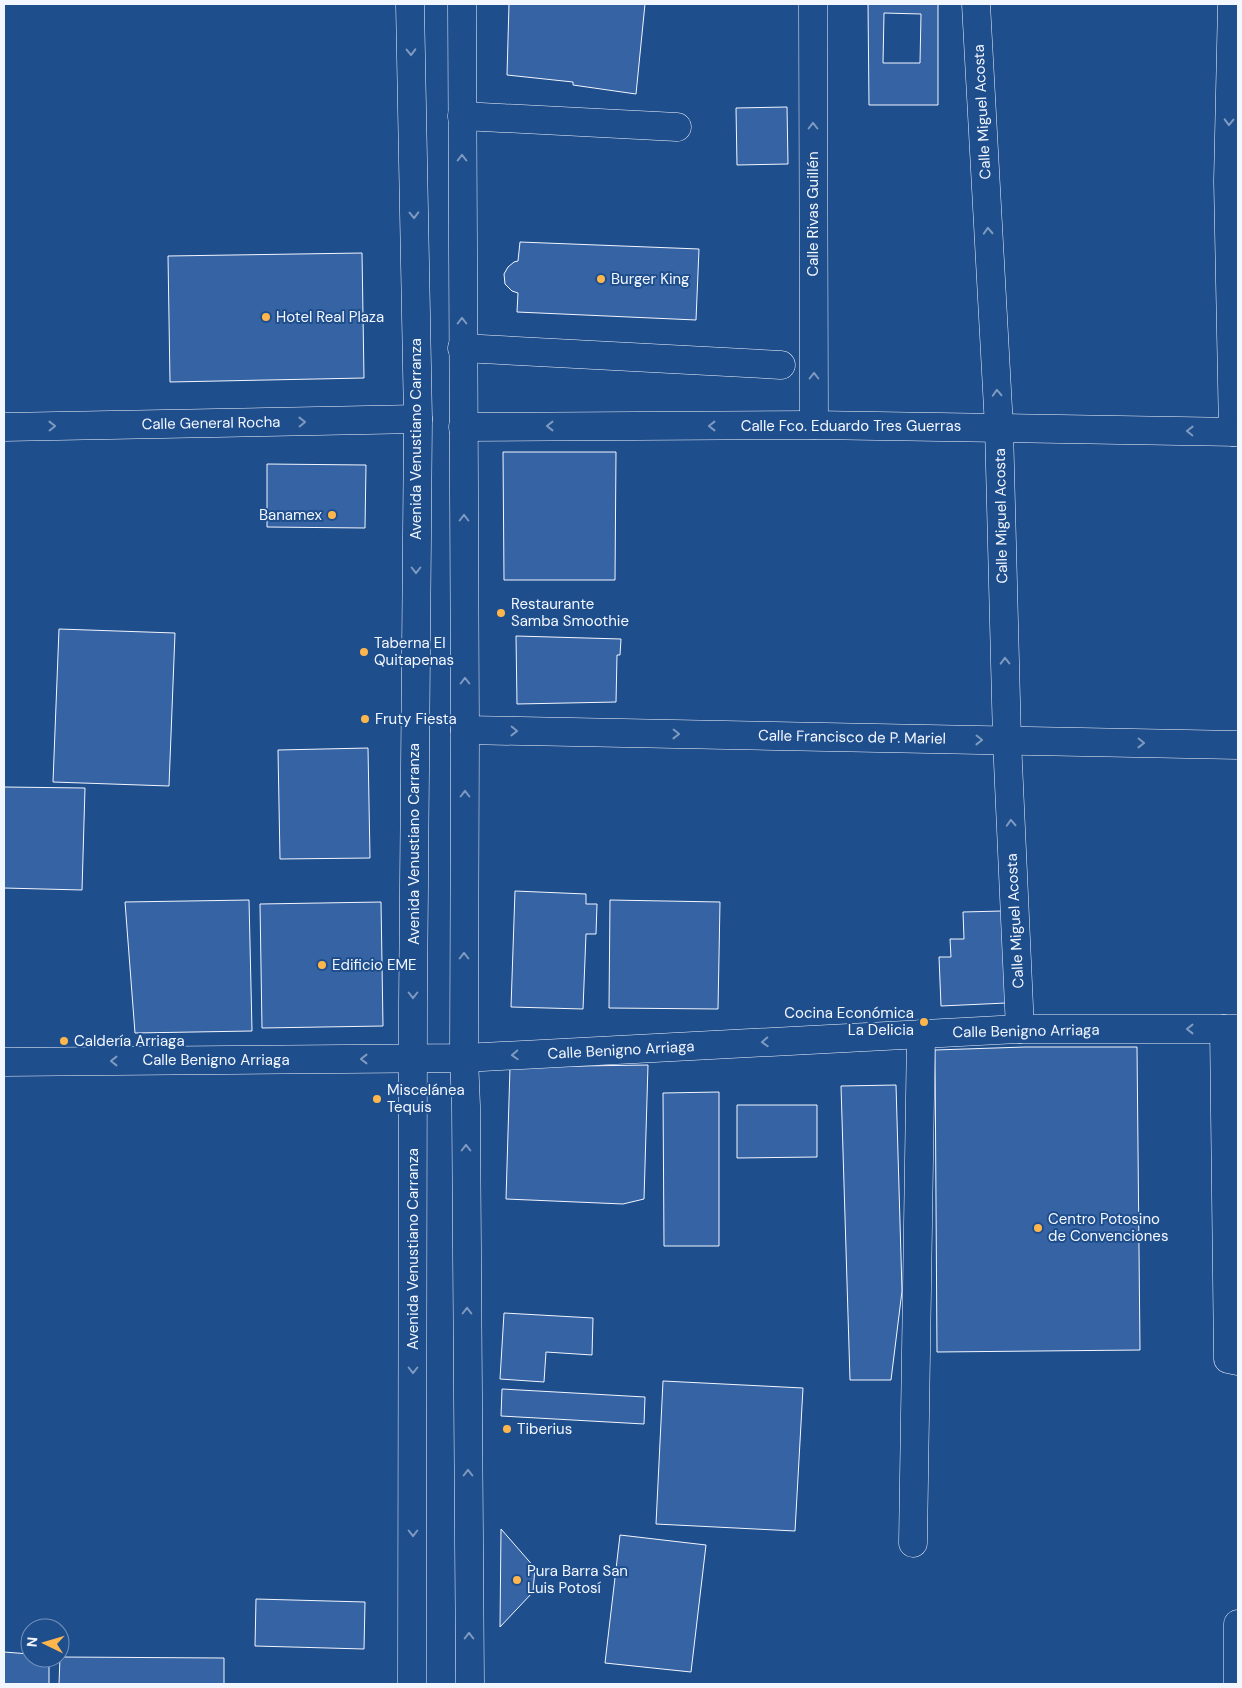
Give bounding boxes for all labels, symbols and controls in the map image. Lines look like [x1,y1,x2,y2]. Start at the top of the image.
street label: Calle Miguel Acosta [968,44,996,180]
one-way arrow [406,49,416,57]
one-way arrow [1224,119,1234,127]
one-way arrow [808,122,818,130]
street label: Calle Rivas Guillén [803,151,823,277]
one-way arrow [457,154,467,162]
one-way arrow [409,212,419,219]
one-way arrow [983,227,994,235]
place label: Burger King [611,269,689,289]
marker: Burger King [595,273,607,285]
place label: Hotel Real Plaza [276,307,384,327]
marker: Hotel Real Plaza [260,311,272,323]
one-way arrow [457,317,467,324]
street label: Avenida Venustiano Carranza [406,338,426,540]
one-way arrow [809,372,819,380]
one-way arrow [992,389,1003,397]
street label: Calle General Rocha [141,412,281,434]
one-way arrow [299,416,307,427]
street label: Calle Fco. Eduardo Tres Guerras [741,416,961,436]
one-way arrow [49,421,57,432]
one-way arrow [545,421,553,431]
one-way arrow [708,421,716,431]
one-way arrow [1185,426,1193,436]
street label: Calle Miguel Acosta [990,448,1012,584]
place label: Banamex [259,505,323,525]
marker: Banamex [326,509,338,521]
one-way arrow [459,514,469,522]
one-way arrow [411,566,421,574]
place label: Restaurante Samba Smoothie [511,594,629,631]
marker: Restaurante Samba Smoothie [495,607,507,619]
place label: Taberna El Quitapenas [374,633,454,670]
marker: Taberna El Quitapenas [358,646,370,658]
one-way arrow [1000,656,1010,664]
one-way arrow [460,677,470,684]
place label: Fruty Fiesta [375,709,457,729]
marker: Fruty Fiesta [359,713,371,725]
one-way arrow [510,725,518,736]
street label: Calle Francisco de P. Mariel [758,725,946,749]
one-way arrow [673,729,681,739]
one-way arrow [976,735,983,745]
one-way arrow [1138,738,1146,749]
street label: Avenida Venustiano Carranza [404,743,424,945]
one-way arrow [460,790,470,798]
one-way arrow [1005,819,1016,827]
street label: Calle Miguel Acosta [1001,853,1029,989]
one-way arrow [459,952,469,960]
place label: Edificio EME [332,955,417,975]
marker: Edificio EME [316,959,328,971]
one-way arrow [408,992,418,999]
place label: Cocina Económica La Delicia [784,1003,914,1040]
marker: Cocina Económica La Delicia [918,1016,930,1028]
street label: Calle Benigno Arriaga [952,1020,1100,1042]
one-way arrow [1185,1024,1193,1034]
place label: Caldería Arriaga [74,1031,185,1051]
marker: Caldería Arriaga [58,1035,70,1047]
street label: Calle Benigno Arriaga [547,1036,695,1064]
one-way arrow [761,1037,769,1048]
street label: Calle Benigno Arriaga [142,1050,290,1070]
one-way arrow [511,1050,519,1061]
one-way arrow [360,1054,368,1064]
one-way arrow [110,1056,118,1066]
place label: Miscelánea Tequis [387,1080,465,1117]
marker: Miscelánea Tequis [371,1093,383,1105]
one-way arrow [461,1144,471,1152]
street label: Avenida Venustiano Carranza [403,1148,423,1350]
place label: Centro Potosino de Convenciones [1048,1209,1168,1246]
marker: Centro Potosino de Convenciones [1032,1222,1044,1234]
one-way arrow [462,1306,472,1314]
one-way arrow [408,1366,418,1374]
place label: Tiberius [517,1419,572,1439]
marker: Tiberius [501,1423,513,1435]
one-way arrow [463,1469,473,1476]
one-way arrow [408,1529,418,1537]
place label: Pura Barra San Luis Potosí [527,1561,628,1598]
marker: Pura Barra San Luis Potosí [511,1574,523,1586]
north arrow [20,1618,70,1668]
one-way arrow [464,1631,474,1639]
text: N [23,1636,41,1648]

